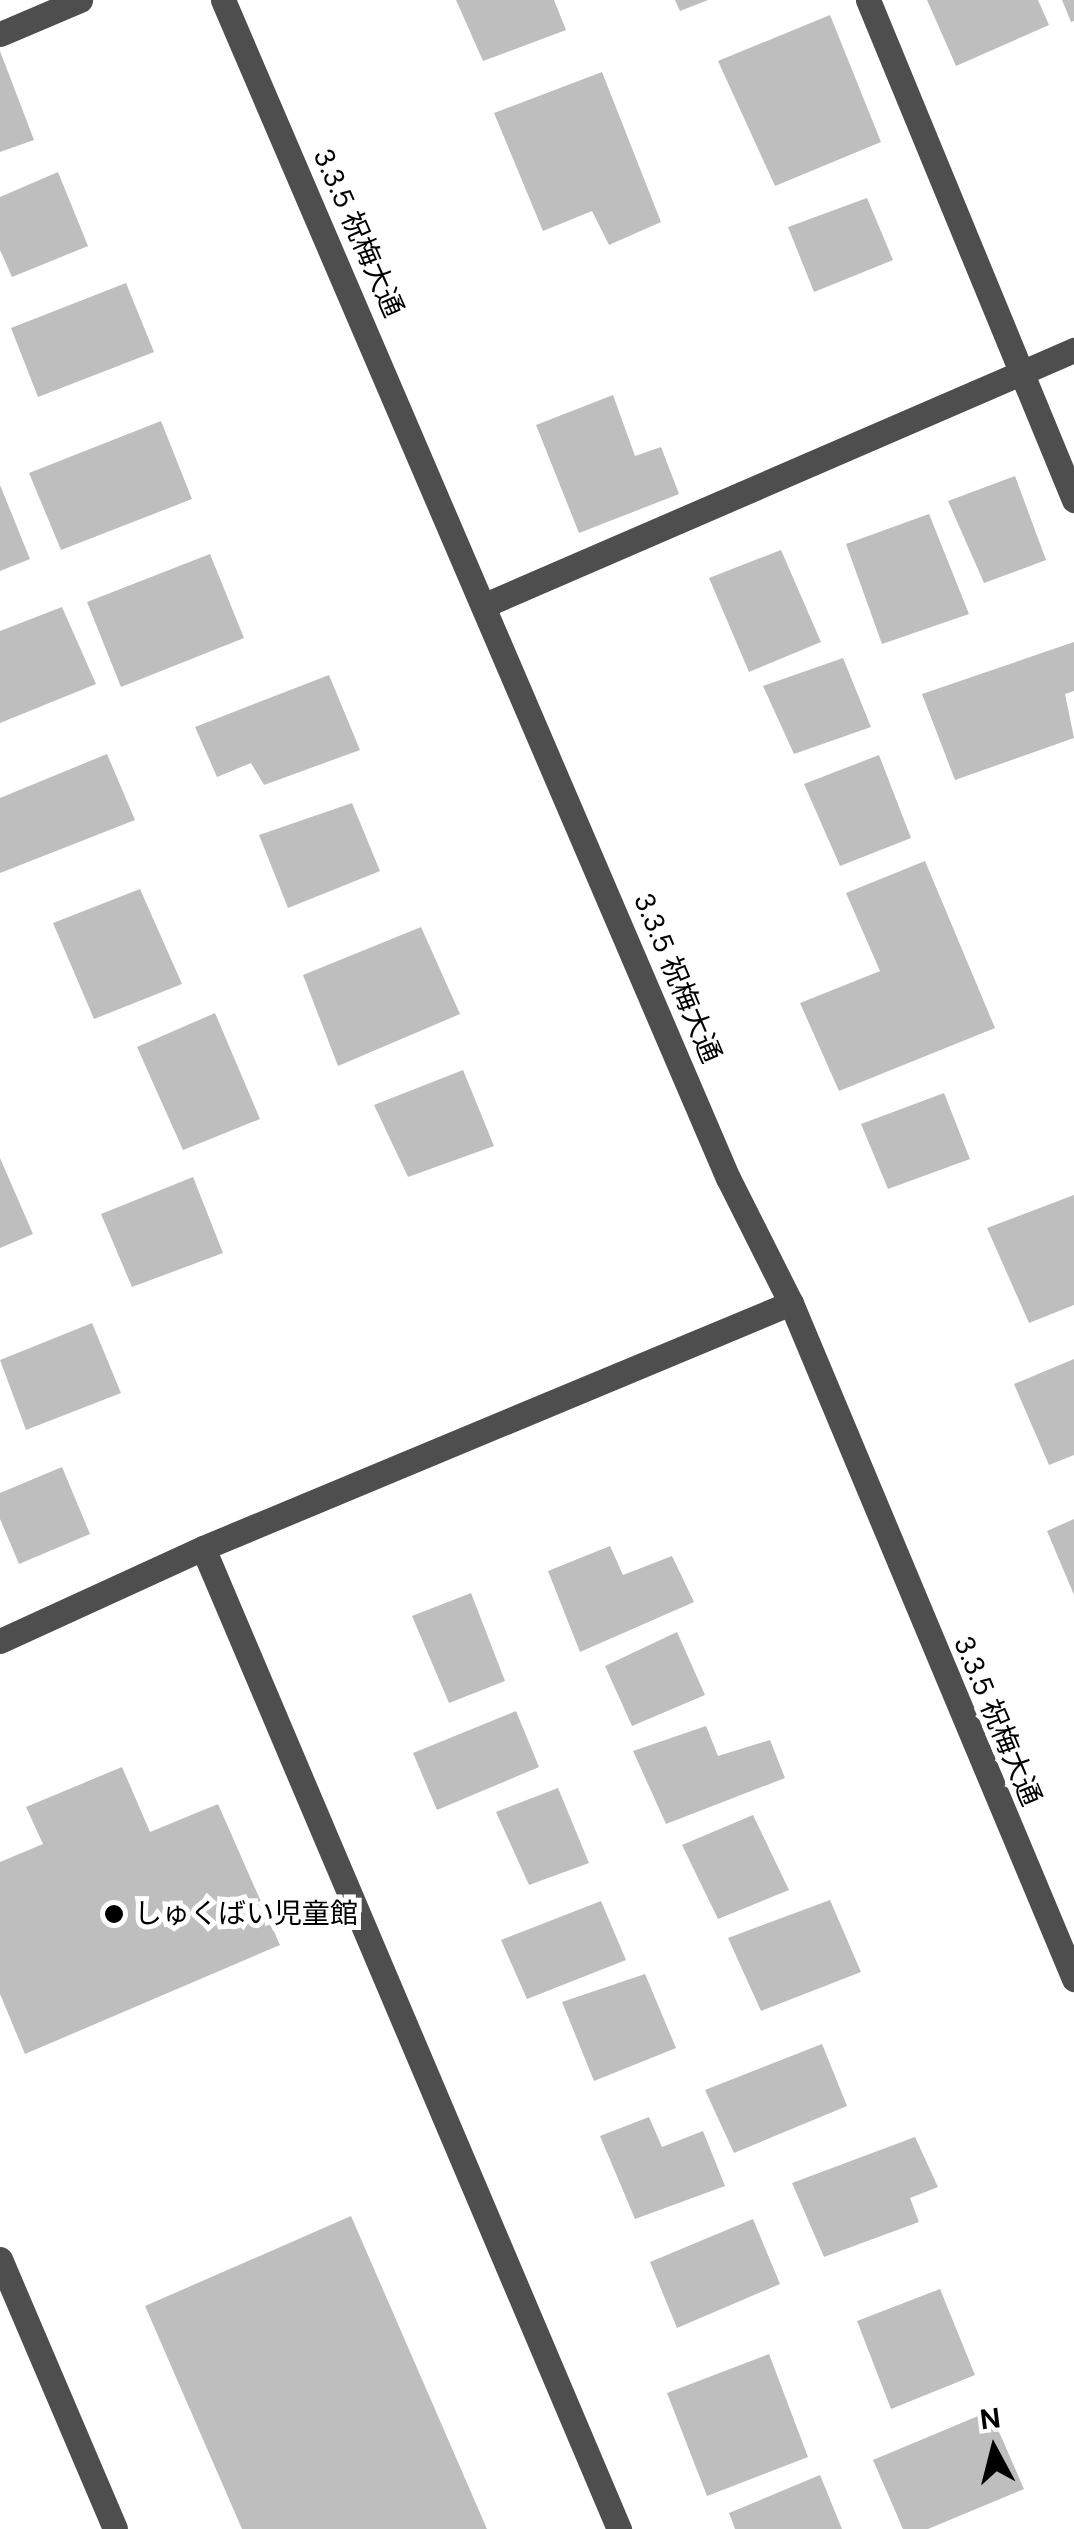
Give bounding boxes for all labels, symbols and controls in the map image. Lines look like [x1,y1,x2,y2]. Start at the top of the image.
street label: 3.3.5 祝梅大通 [306,144,410,322]
street label: 3.3.5 祝梅大通 [626,888,728,1068]
street label: 3.3.5 祝梅大通 [946,1631,1048,1811]
place label: しゅくばい児童館 [134,1897,358,1931]
marker: しゅくばい児童館 [103,1903,125,1925]
north arrow [944,2399,1044,2499]
text: N [978,2399,1003,2438]

